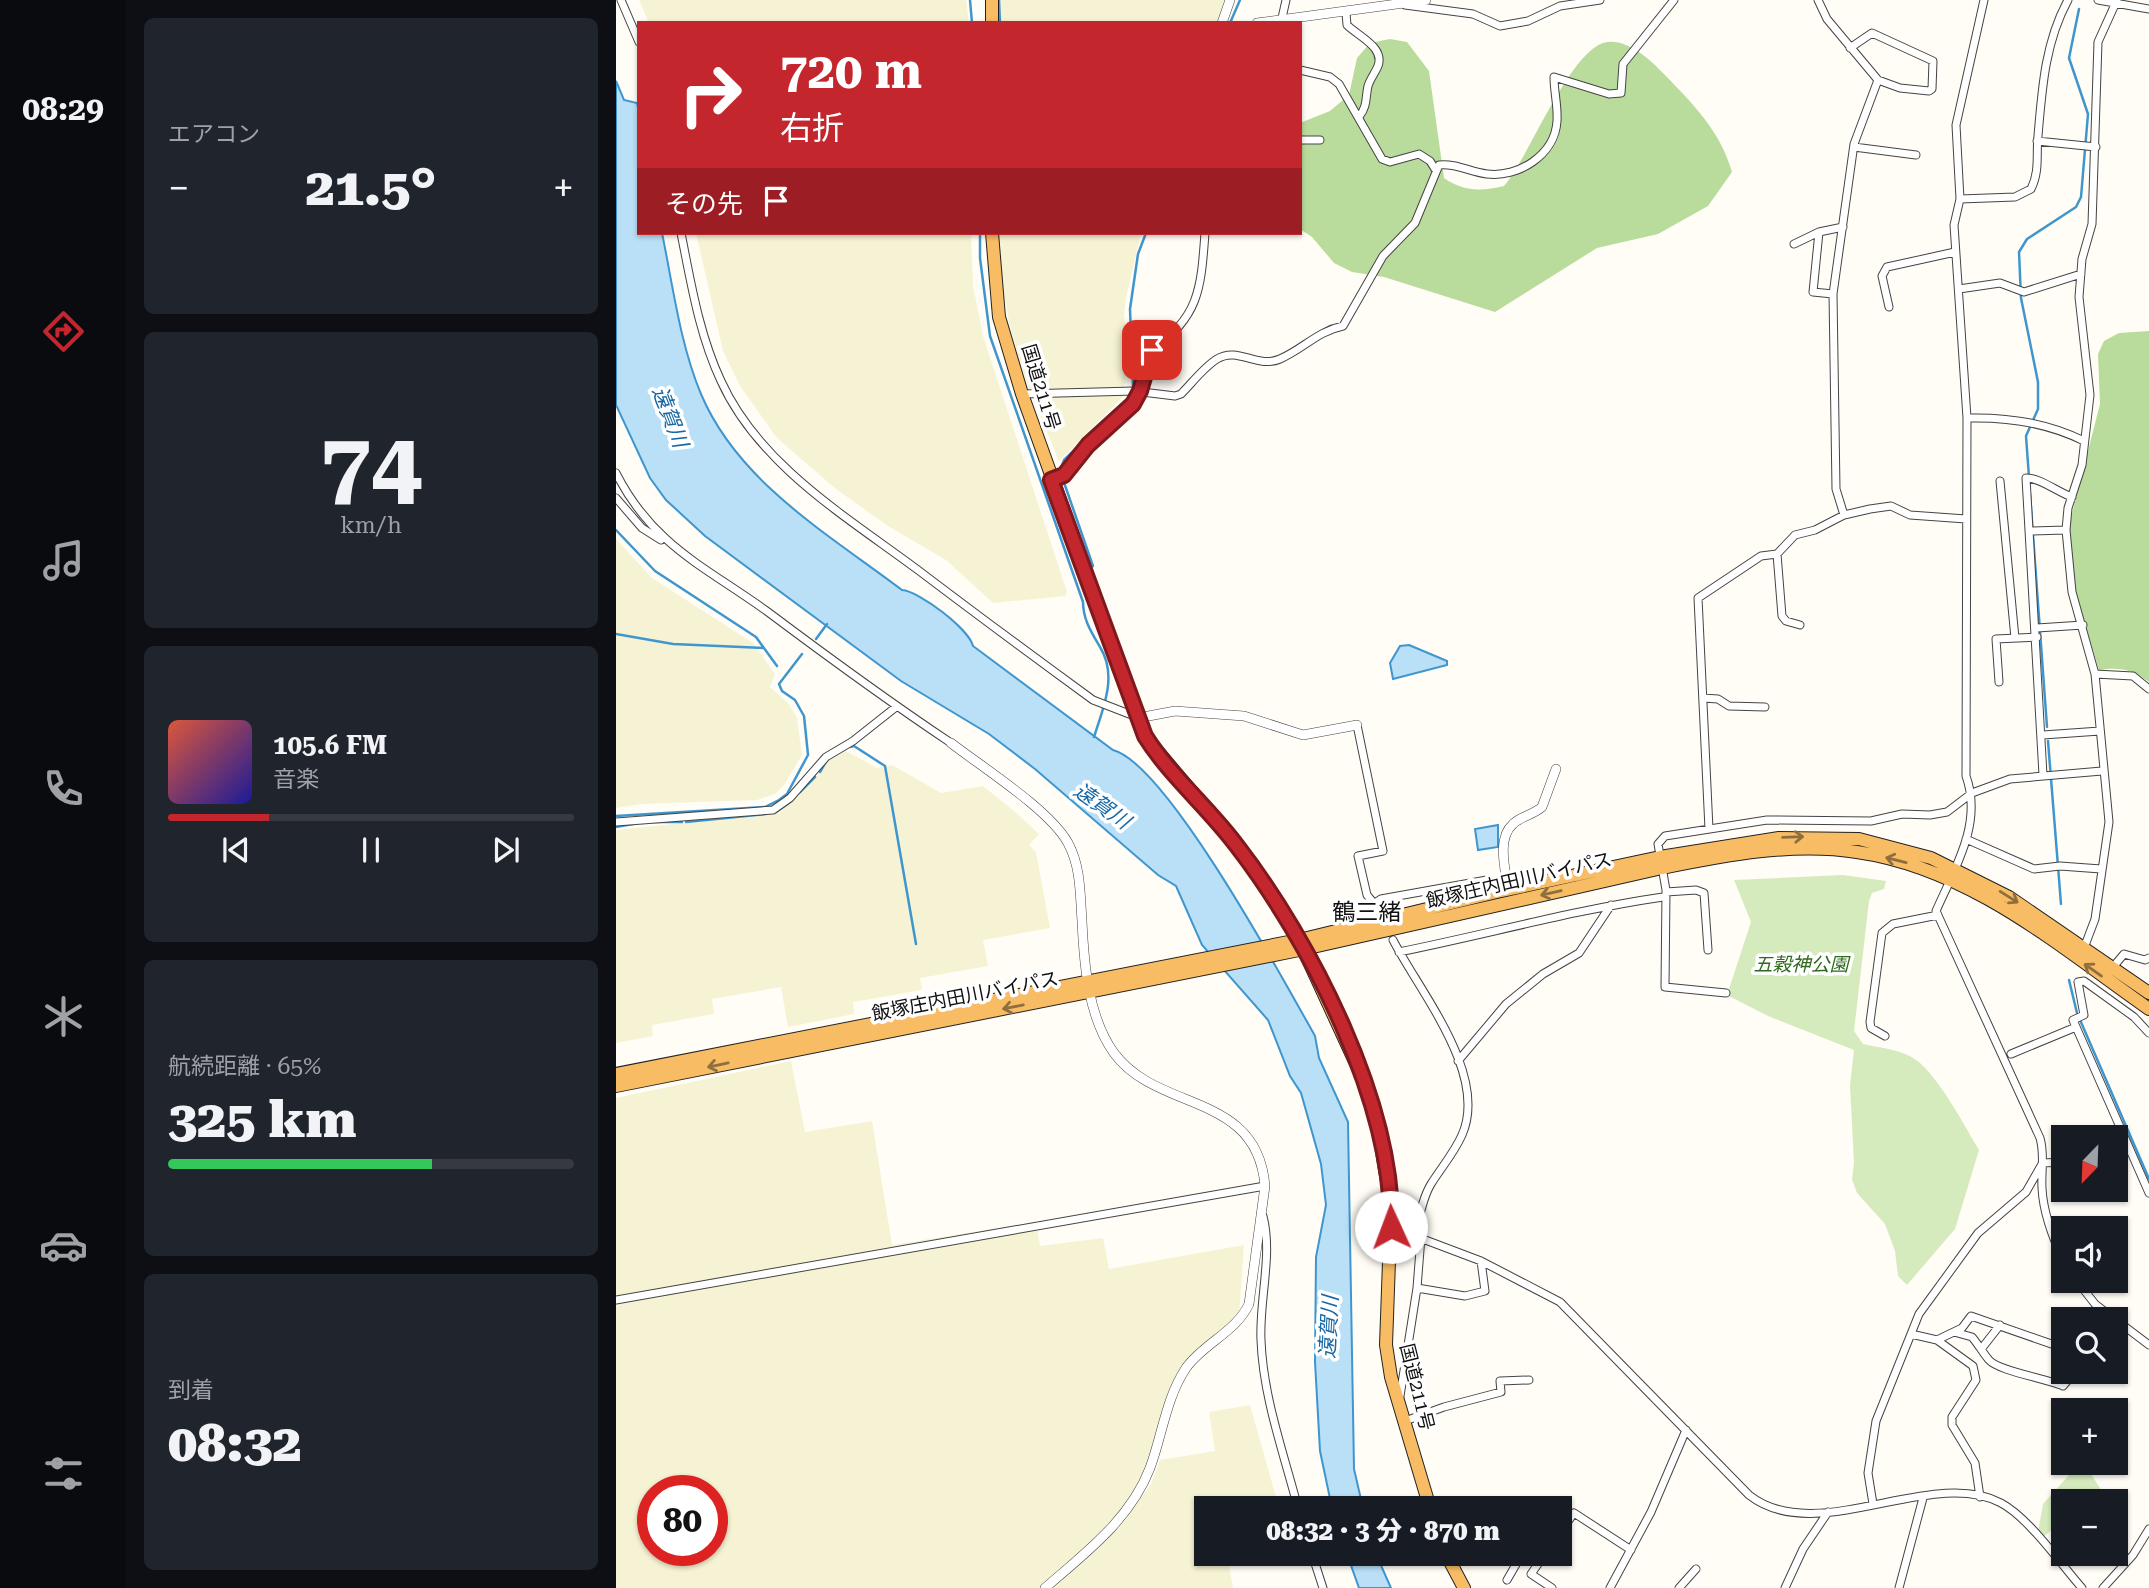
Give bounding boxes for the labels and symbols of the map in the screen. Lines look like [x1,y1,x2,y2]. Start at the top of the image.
pin [1122,320,1182,380]
street label: 国道211号 [1017,341,1065,433]
water label: 遠賀川 [648,383,693,453]
water label: 遠賀川 [1069,778,1136,835]
one-way arrow [1782,831,1805,844]
street label: 飯塚庄内田川バイパス [1424,847,1614,913]
one-way arrow [1885,853,1908,866]
one-way arrow [1540,886,1563,900]
one-way arrow [1998,891,2018,905]
district label: 鶴三緒 [1333,899,1402,926]
park label: 五穀神公園 [1753,953,1851,976]
one-way arrow [2084,963,2103,977]
street label: 飯塚庄内田川バイパス [870,967,1060,1025]
one-way arrow [1002,1000,1025,1014]
one-way arrow [707,1059,730,1073]
north arrow [2051,1125,2128,1202]
position arrow [1354,1190,1428,1264]
water label: 遠賀川 [1315,1293,1343,1359]
street label: 国道211号 [1395,1341,1439,1433]
speed limit sign: 80 [637,1475,728,1566]

